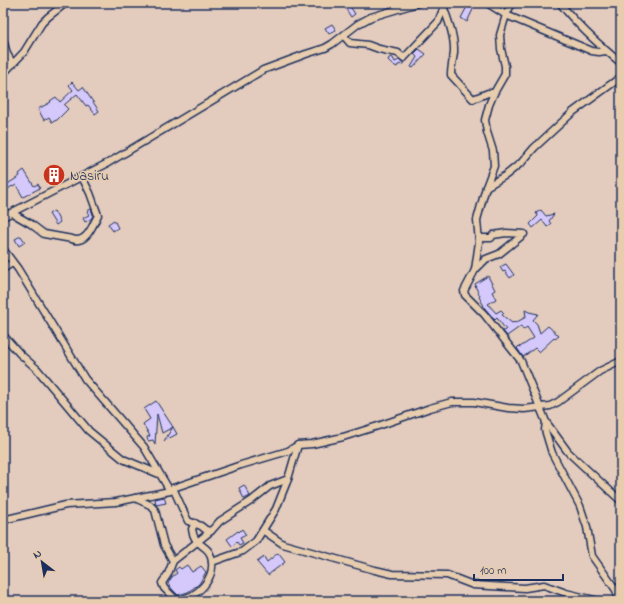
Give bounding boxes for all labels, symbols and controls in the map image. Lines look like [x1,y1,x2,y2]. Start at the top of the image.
building icon: Nasiru [41,162,67,188]
place label: Nasiru [70,166,109,187]
north arrow [22,542,62,582]
text: N [30,546,45,563]
scale bar [474,556,563,582]
text: 100 m [480,562,507,580]

